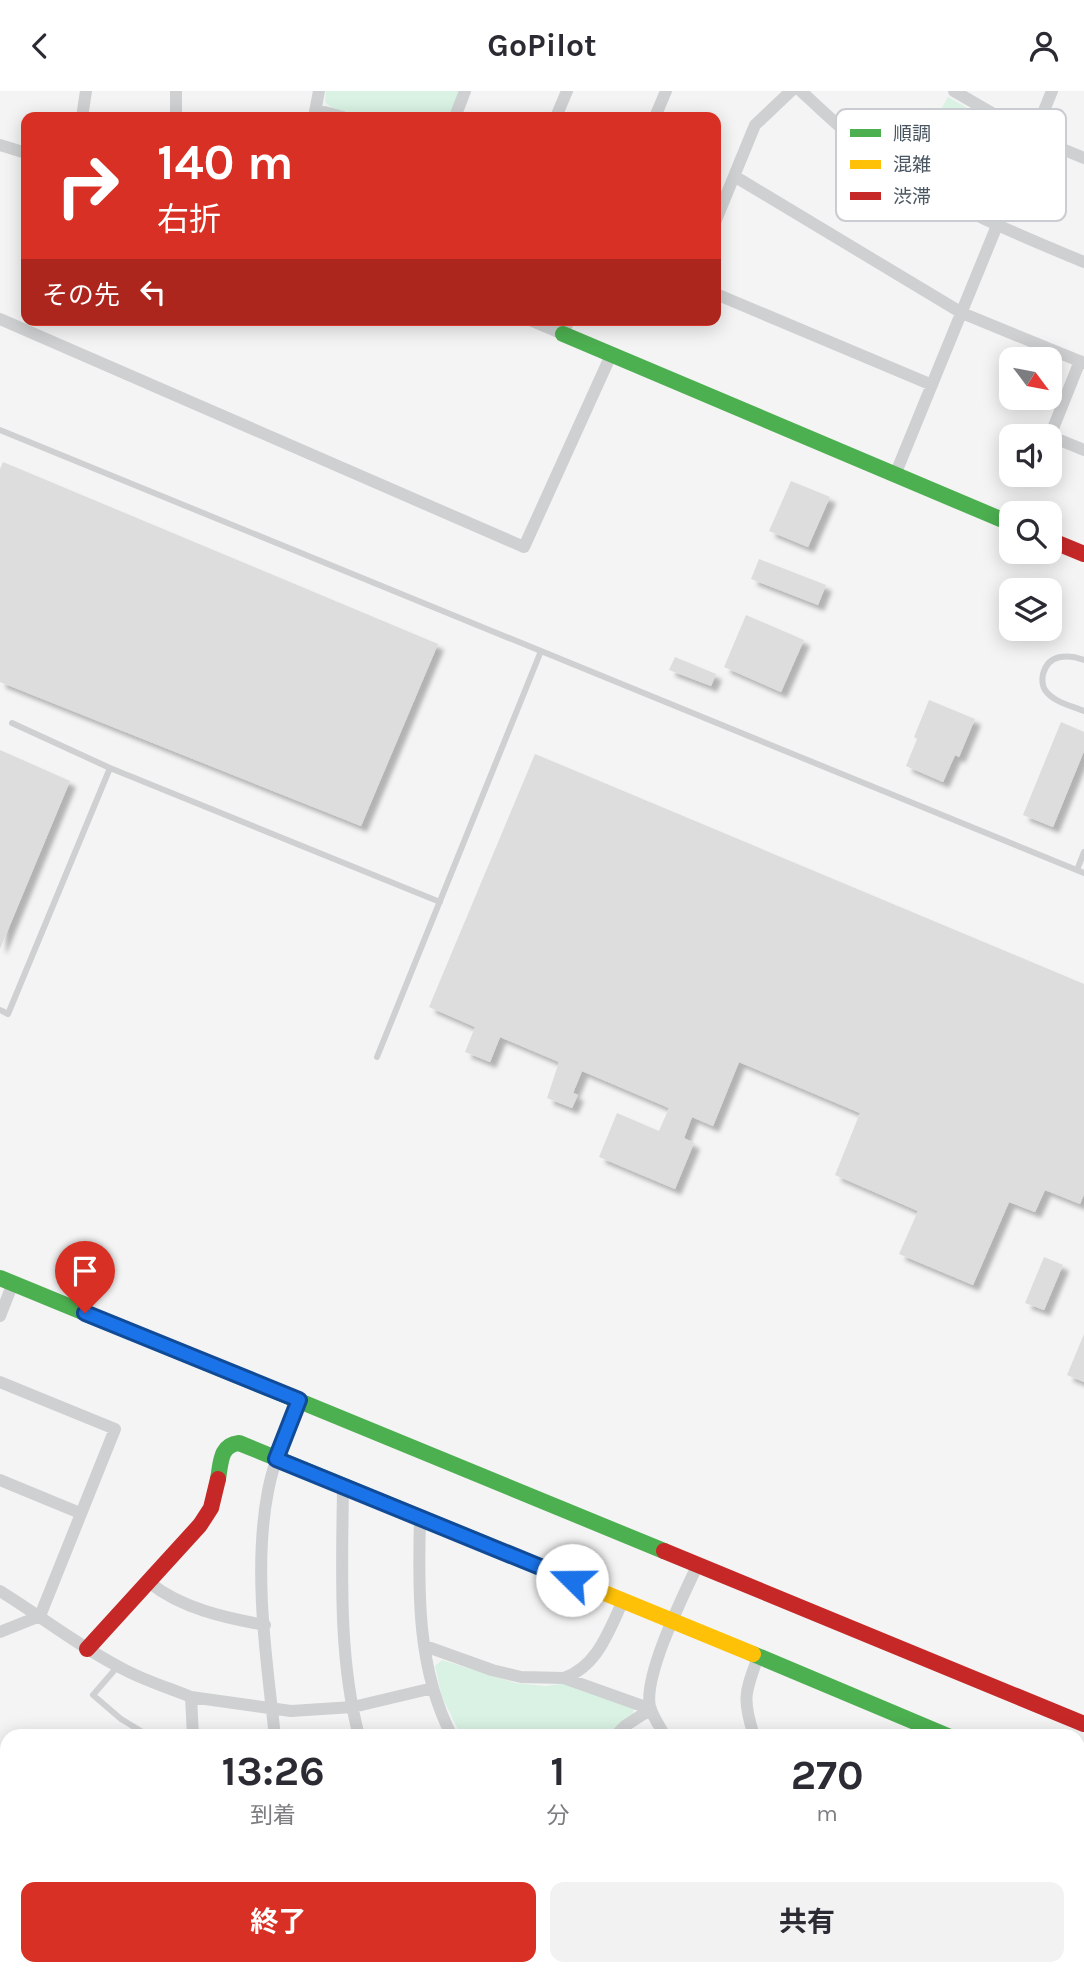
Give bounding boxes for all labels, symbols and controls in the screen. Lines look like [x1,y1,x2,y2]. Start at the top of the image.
icon: back [21,27,59,65]
text: GoPilot [487,27,597,64]
icon: person [1025,27,1063,65]
legend [836,109,1066,221]
text: 順調 [893,123,931,145]
text: 140 m [157,134,294,191]
icon: right [42,140,133,231]
text: 混雑 [893,154,931,176]
text: 渋滞 [893,186,931,208]
text: 右折 [157,201,221,238]
icon: left [134,273,172,311]
text: その先 [42,280,120,311]
north arrow [999,347,1062,409]
map controls [999,347,1062,641]
button: sound [999,424,1062,487]
button: search [999,501,1062,564]
button: layers [999,578,1062,641]
pin [55,1241,115,1313]
icon: arrive [66,1252,104,1290]
position arrow [535,1543,609,1617]
text: 13:26 [221,1746,325,1796]
text: 1 [550,1746,565,1796]
text: 270 [791,1750,864,1800]
text: m [816,1800,838,1827]
text: 到着 [250,1802,296,1829]
text: 分 [546,1802,569,1829]
button: 終了 [21,1882,536,1962]
button: 共有 [550,1882,1064,1962]

